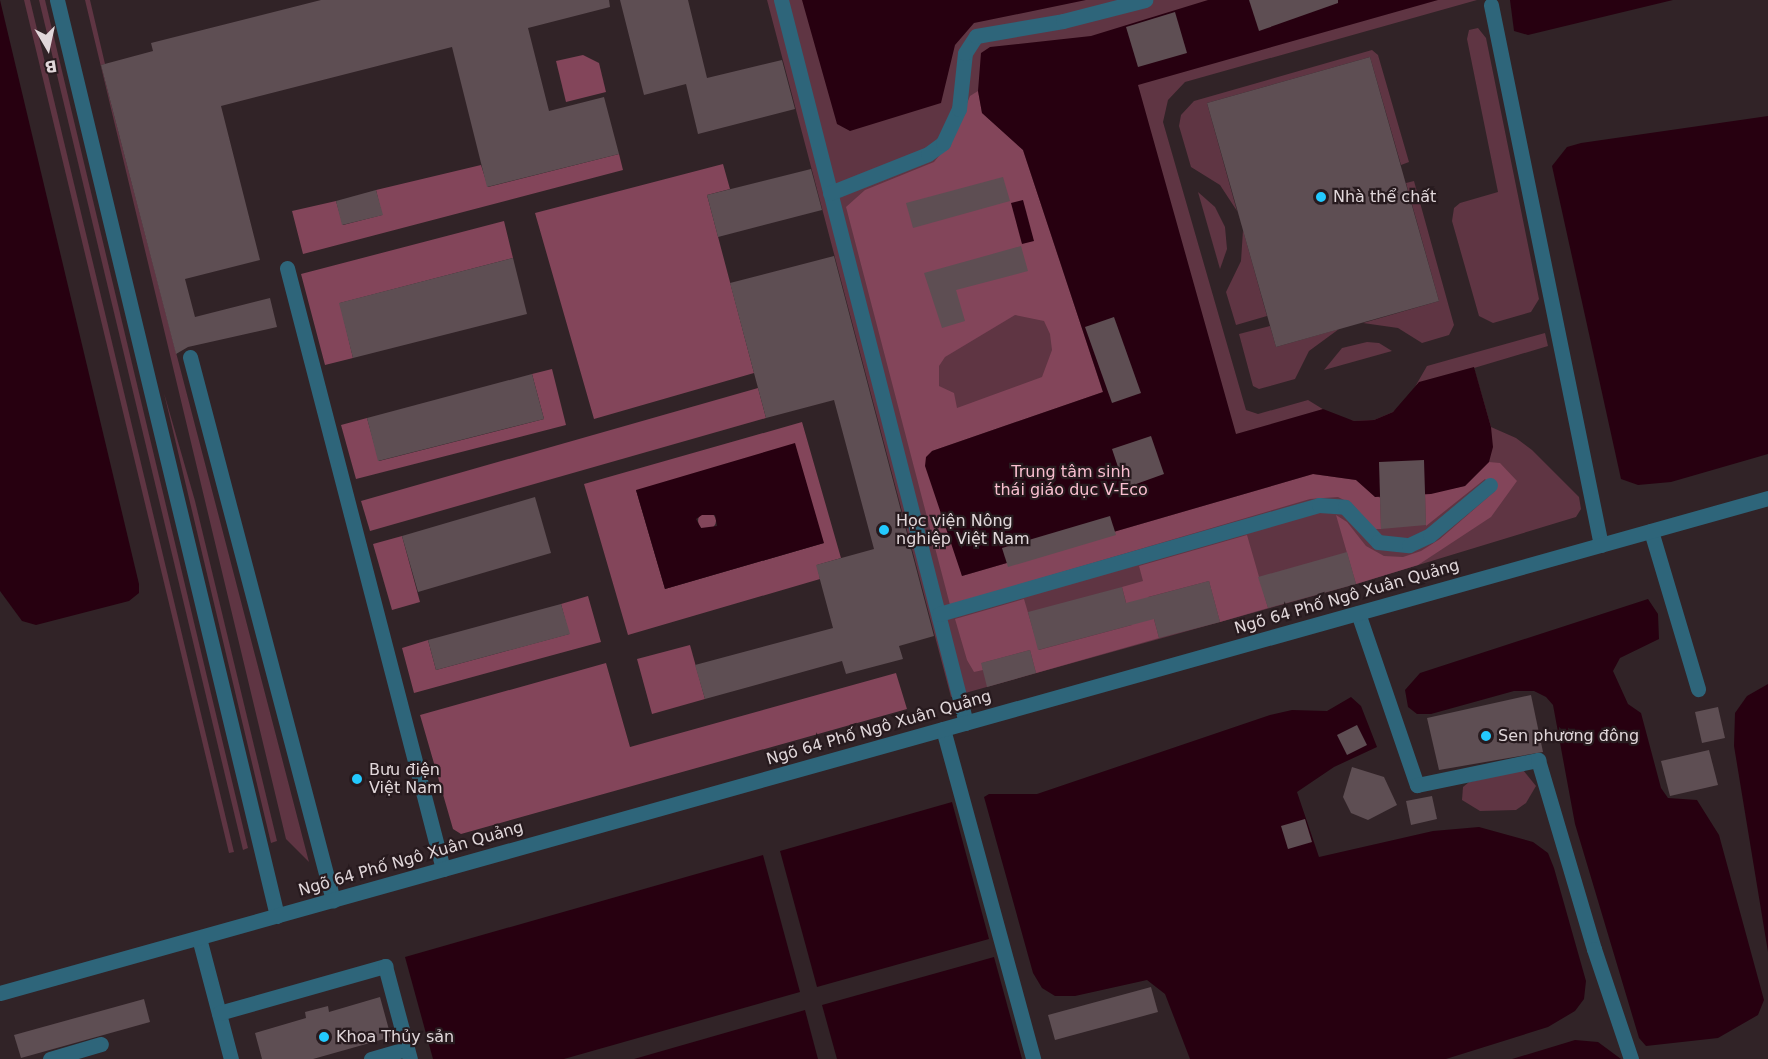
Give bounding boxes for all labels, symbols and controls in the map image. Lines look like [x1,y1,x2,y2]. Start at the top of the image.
north arrow [18,18,78,78]
text: B [43,56,58,77]
place label: Nhà thể chất [1333,187,1436,207]
marker: Nhà thể chất [1314,190,1328,204]
park label: Trung tâm sinh thái giáo dục V-Eco [994,462,1148,500]
place label: Học viện Nông nghiệp Việt Nam [896,511,1030,549]
marker: Học viện Nông nghiệp Việt Nam [877,523,891,537]
street label: Ngõ 64 Phố Ngô Xuân Quảng [1232,556,1462,638]
street label: Ngõ 64 Phố Ngô Xuân Quảng [764,687,994,769]
place label: Sen phương đông [1498,726,1639,746]
marker: Sen phương đông [1479,729,1493,743]
place label: Bưu điện Việt Nam [369,760,443,798]
marker: Bưu điện Việt Nam [350,772,364,786]
street label: Ngõ 64 Phố Ngô Xuân Quảng [296,818,526,900]
place label: Khoa Thủy sản [336,1027,454,1047]
marker: Khoa Thủy sản [317,1030,331,1044]

